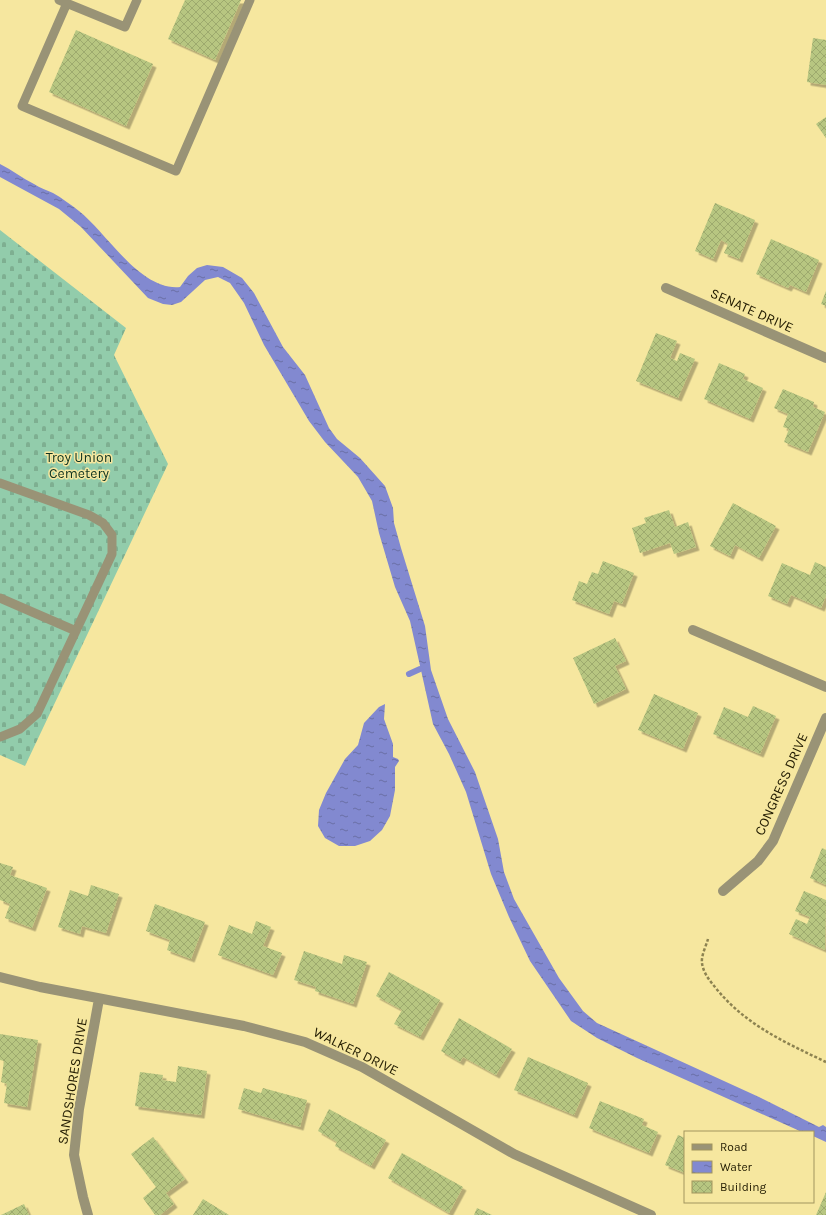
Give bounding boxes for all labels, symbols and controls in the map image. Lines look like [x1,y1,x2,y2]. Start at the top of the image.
street label: SENATE DRIVE [708,285,796,336]
park label: Troy Union Cemetery [46,449,112,482]
street label: CONGRESS DRIVE [751,730,812,838]
street label: SANDSHORES DRIVE [54,1017,91,1146]
street label: WALKER DRIVE [311,1024,401,1079]
legend [684,1131,814,1203]
text: Road [720,1140,748,1154]
text: Water [720,1160,753,1174]
text: Building [720,1180,767,1194]

